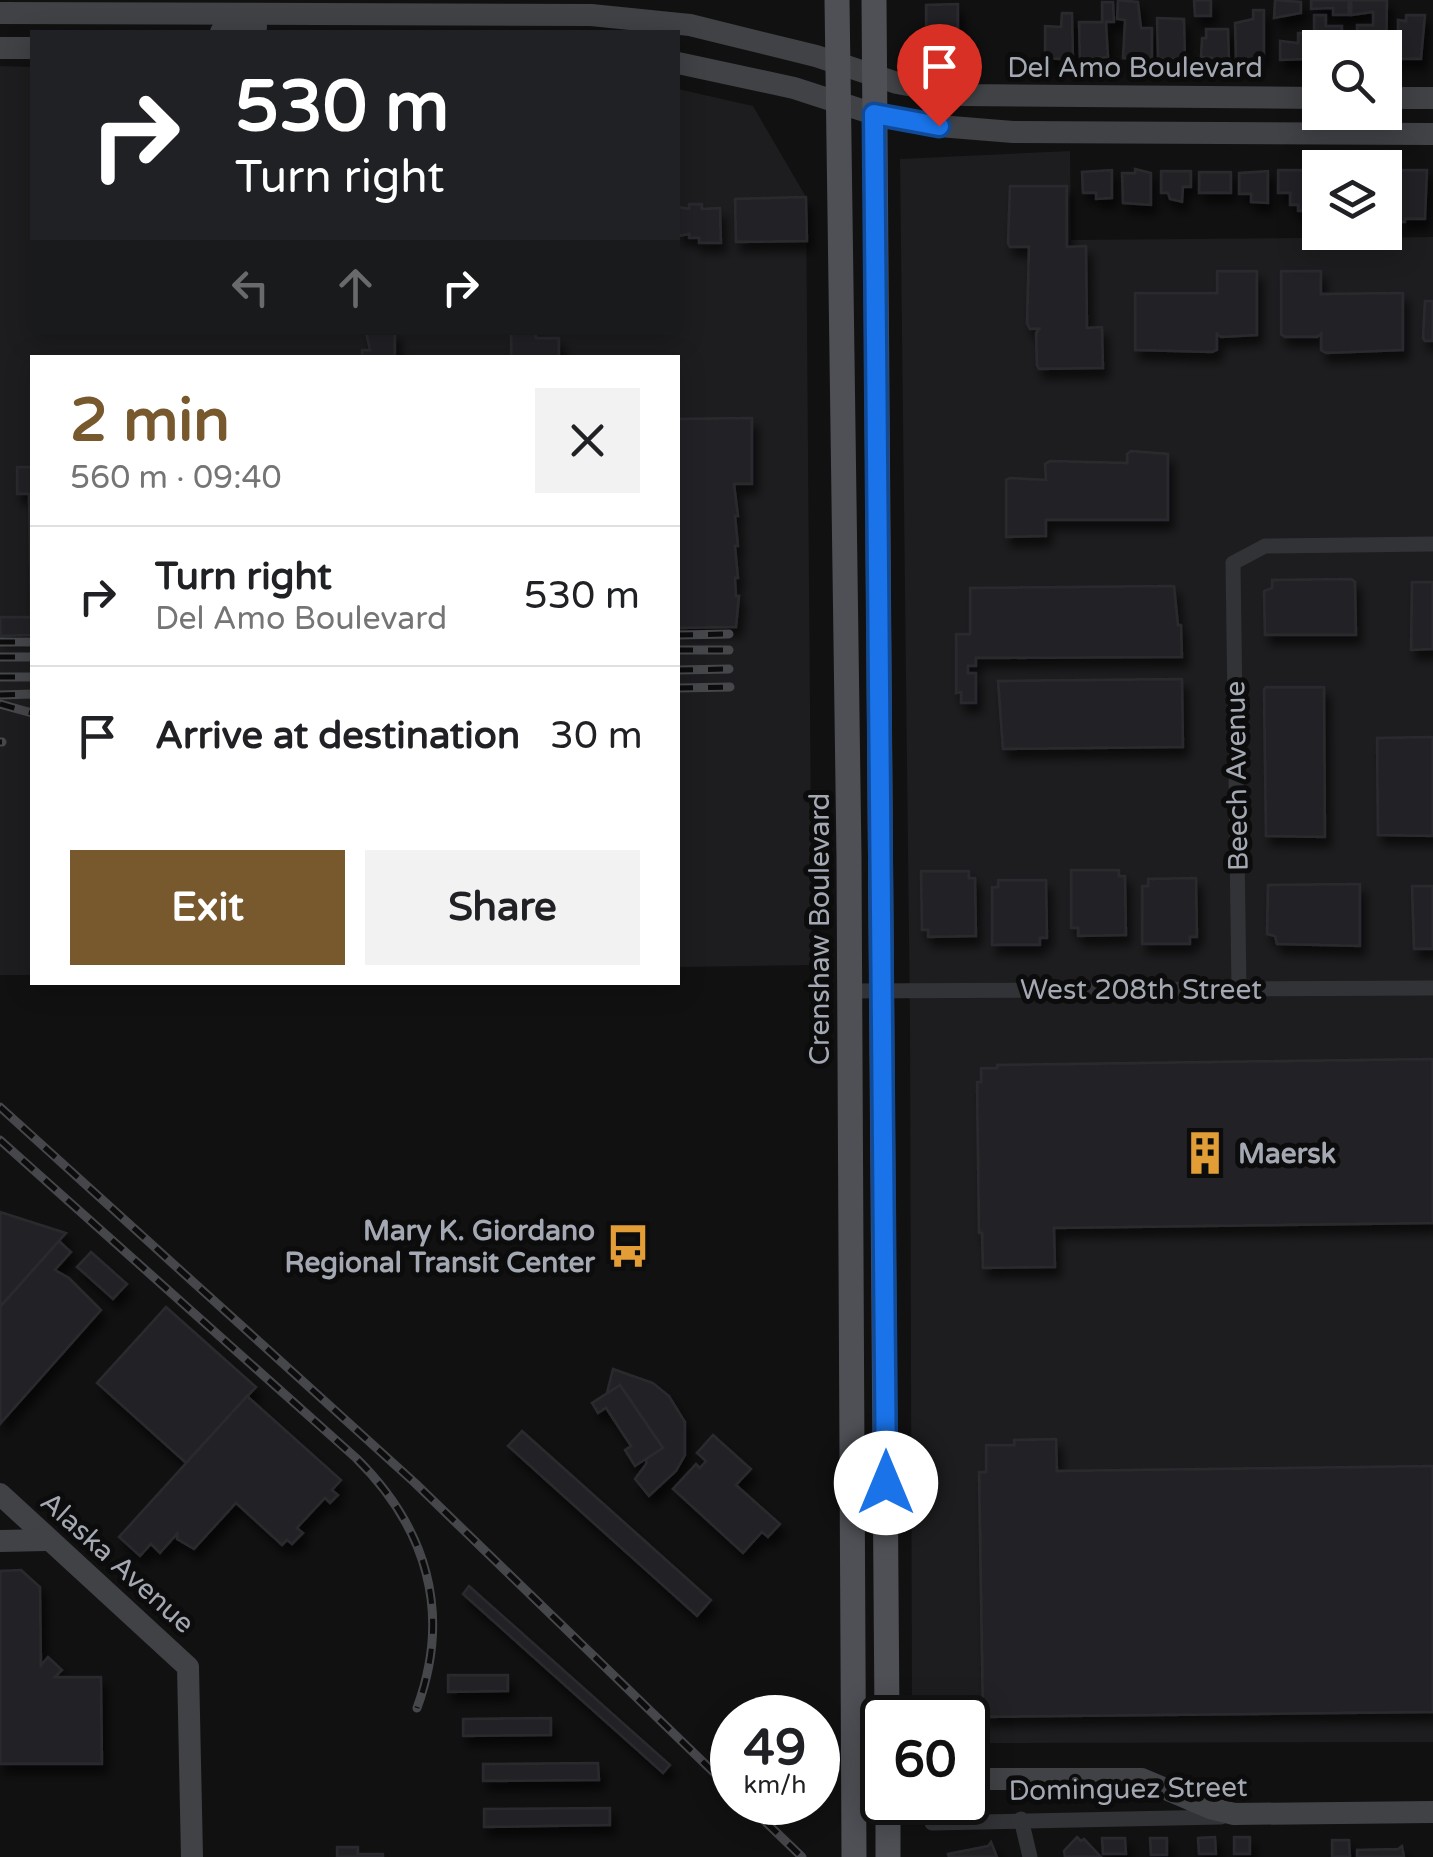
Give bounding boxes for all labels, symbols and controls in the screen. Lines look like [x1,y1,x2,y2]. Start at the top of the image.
pin [897,24,982,127]
map controls [1302,30,1402,250]
button: search [1302,30,1402,130]
icon: arrive [912,39,967,94]
street label: Del Amo Boulevard [1007,51,1263,85]
text: 530 m [235,66,449,150]
icon: right [70,70,200,200]
button: layers [1302,150,1402,250]
text: Turn right [235,151,444,205]
icon: left [223,260,278,315]
icon: ahead [328,260,383,315]
icon: right [433,260,488,315]
text: 2 min [70,385,230,457]
button: close [535,388,640,493]
text: 560 m · 09:40 [70,459,282,497]
text: Turn right [155,554,332,600]
icon: right [70,569,125,624]
text: 530 m [524,573,640,619]
text: Del Amo Boulevard [155,600,447,638]
street label: Beech Avenue [1218,680,1256,871]
icon: arrive [70,709,125,764]
text: Arrive at destination [155,713,520,759]
text: 30 m [550,713,643,759]
street label: Crenshaw Boulevard [803,793,837,1065]
button: Exit [70,850,345,965]
button: Share [365,850,640,965]
street label: West 208th Street [1020,973,1262,1007]
building icon: Maersk [1181,1129,1229,1177]
place label: Maersk [1238,1137,1336,1171]
place label: Mary K. Giordano Regional Transit Center [285,1214,596,1280]
bus stop icon: Mary K. Giordano Regional Transit Center [604,1222,652,1270]
position arrow [834,1431,938,1535]
street label: Alaska Avenue [33,1485,201,1641]
speed limit sign: 60 [860,1695,990,1825]
text: 49 [744,1718,806,1778]
text: km/h [744,1770,806,1800]
street label: Dominguez Street [1008,1770,1248,1808]

